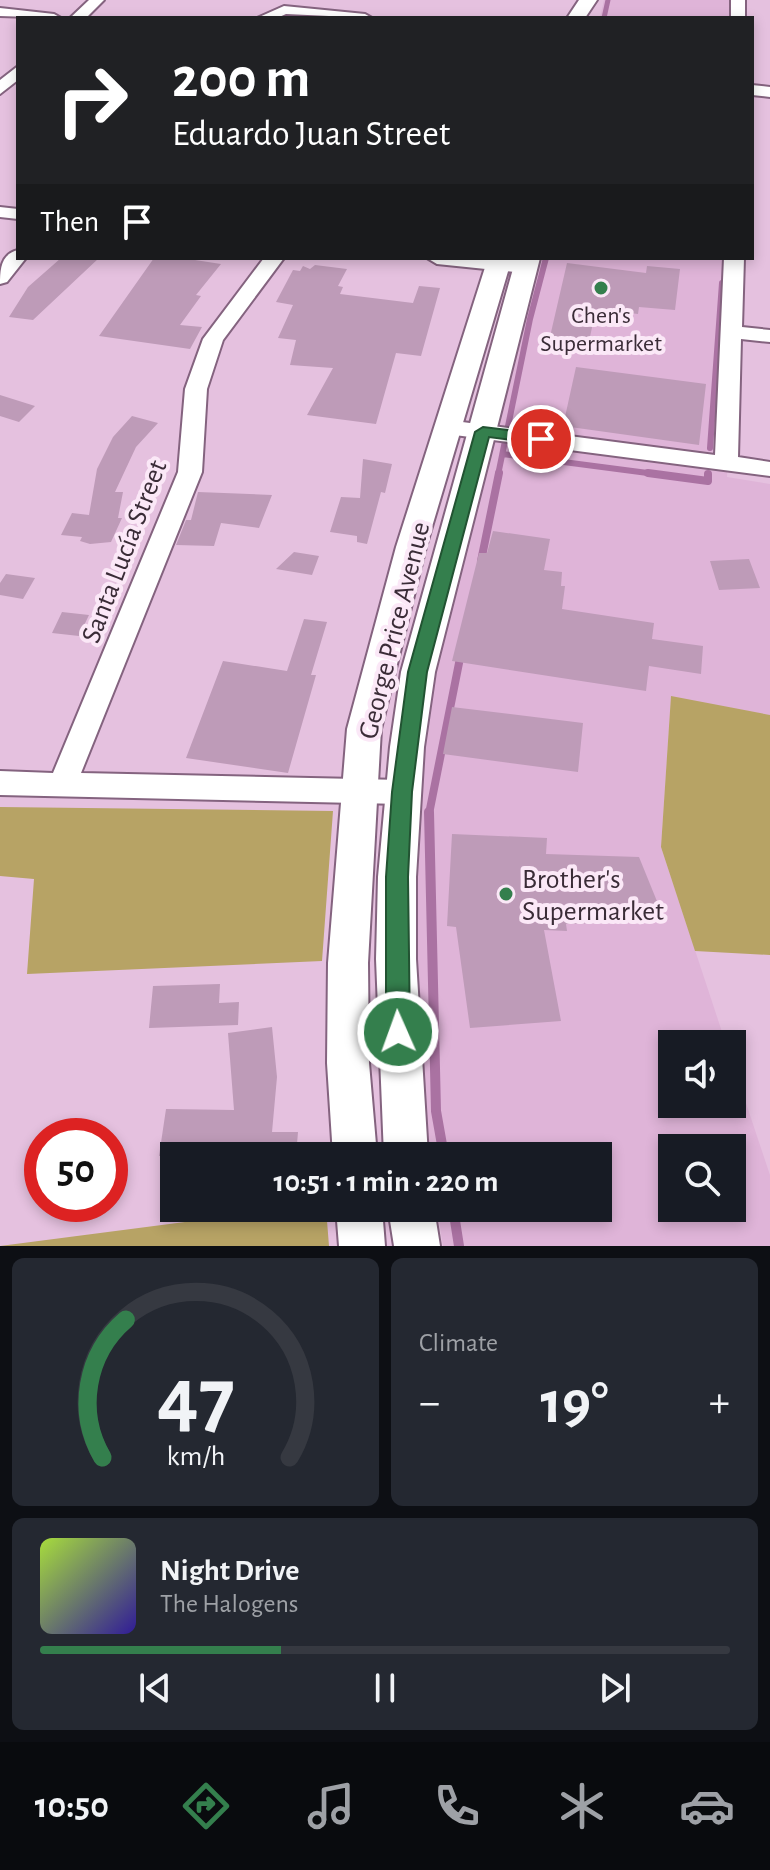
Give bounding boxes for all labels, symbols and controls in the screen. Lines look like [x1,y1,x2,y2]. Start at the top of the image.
icon: right [40,48,144,152]
text: 200 m [172,51,310,107]
text: Eduardo Juan Street [172,116,450,152]
icon: arrive [115,200,159,244]
text: Then [40,207,99,237]
marker: Chen's Supermarket [592,279,610,297]
place label: Chen's Supermarket [540,304,662,356]
pin [507,405,575,473]
icon: arrive [519,417,563,461]
street label: Santa Lucía Street [77,456,173,647]
street label: George Price Avenue [354,519,435,742]
place label: Brother's Supermarket [522,866,664,926]
marker: Brother's Supermarket [497,885,515,903]
position arrow [356,990,440,1074]
map controls [658,1030,746,1222]
button: sound [658,1030,746,1118]
speed limit sign: 50 [24,1118,128,1222]
button: search [658,1134,746,1222]
text: 10:51 · 1 min · 220 m [274,1167,498,1197]
text: Climate [419,1330,498,1356]
text: 47 [157,1357,234,1441]
text: 19° [540,1374,609,1434]
text: − [419,1381,440,1425]
text: + [709,1381,730,1425]
text: km/h [166,1442,225,1471]
text: Night Drive [160,1556,299,1586]
text: The Halogens [160,1591,298,1617]
icon: previous [133,1666,177,1710]
icon: pause [363,1666,407,1710]
icon: next [593,1666,637,1710]
icon: directions [178,1778,234,1834]
icon: music [303,1778,359,1834]
icon: phone [429,1778,485,1834]
icon: climate [554,1778,610,1834]
icon: car [679,1778,735,1834]
text: 10:50 [35,1788,109,1824]

